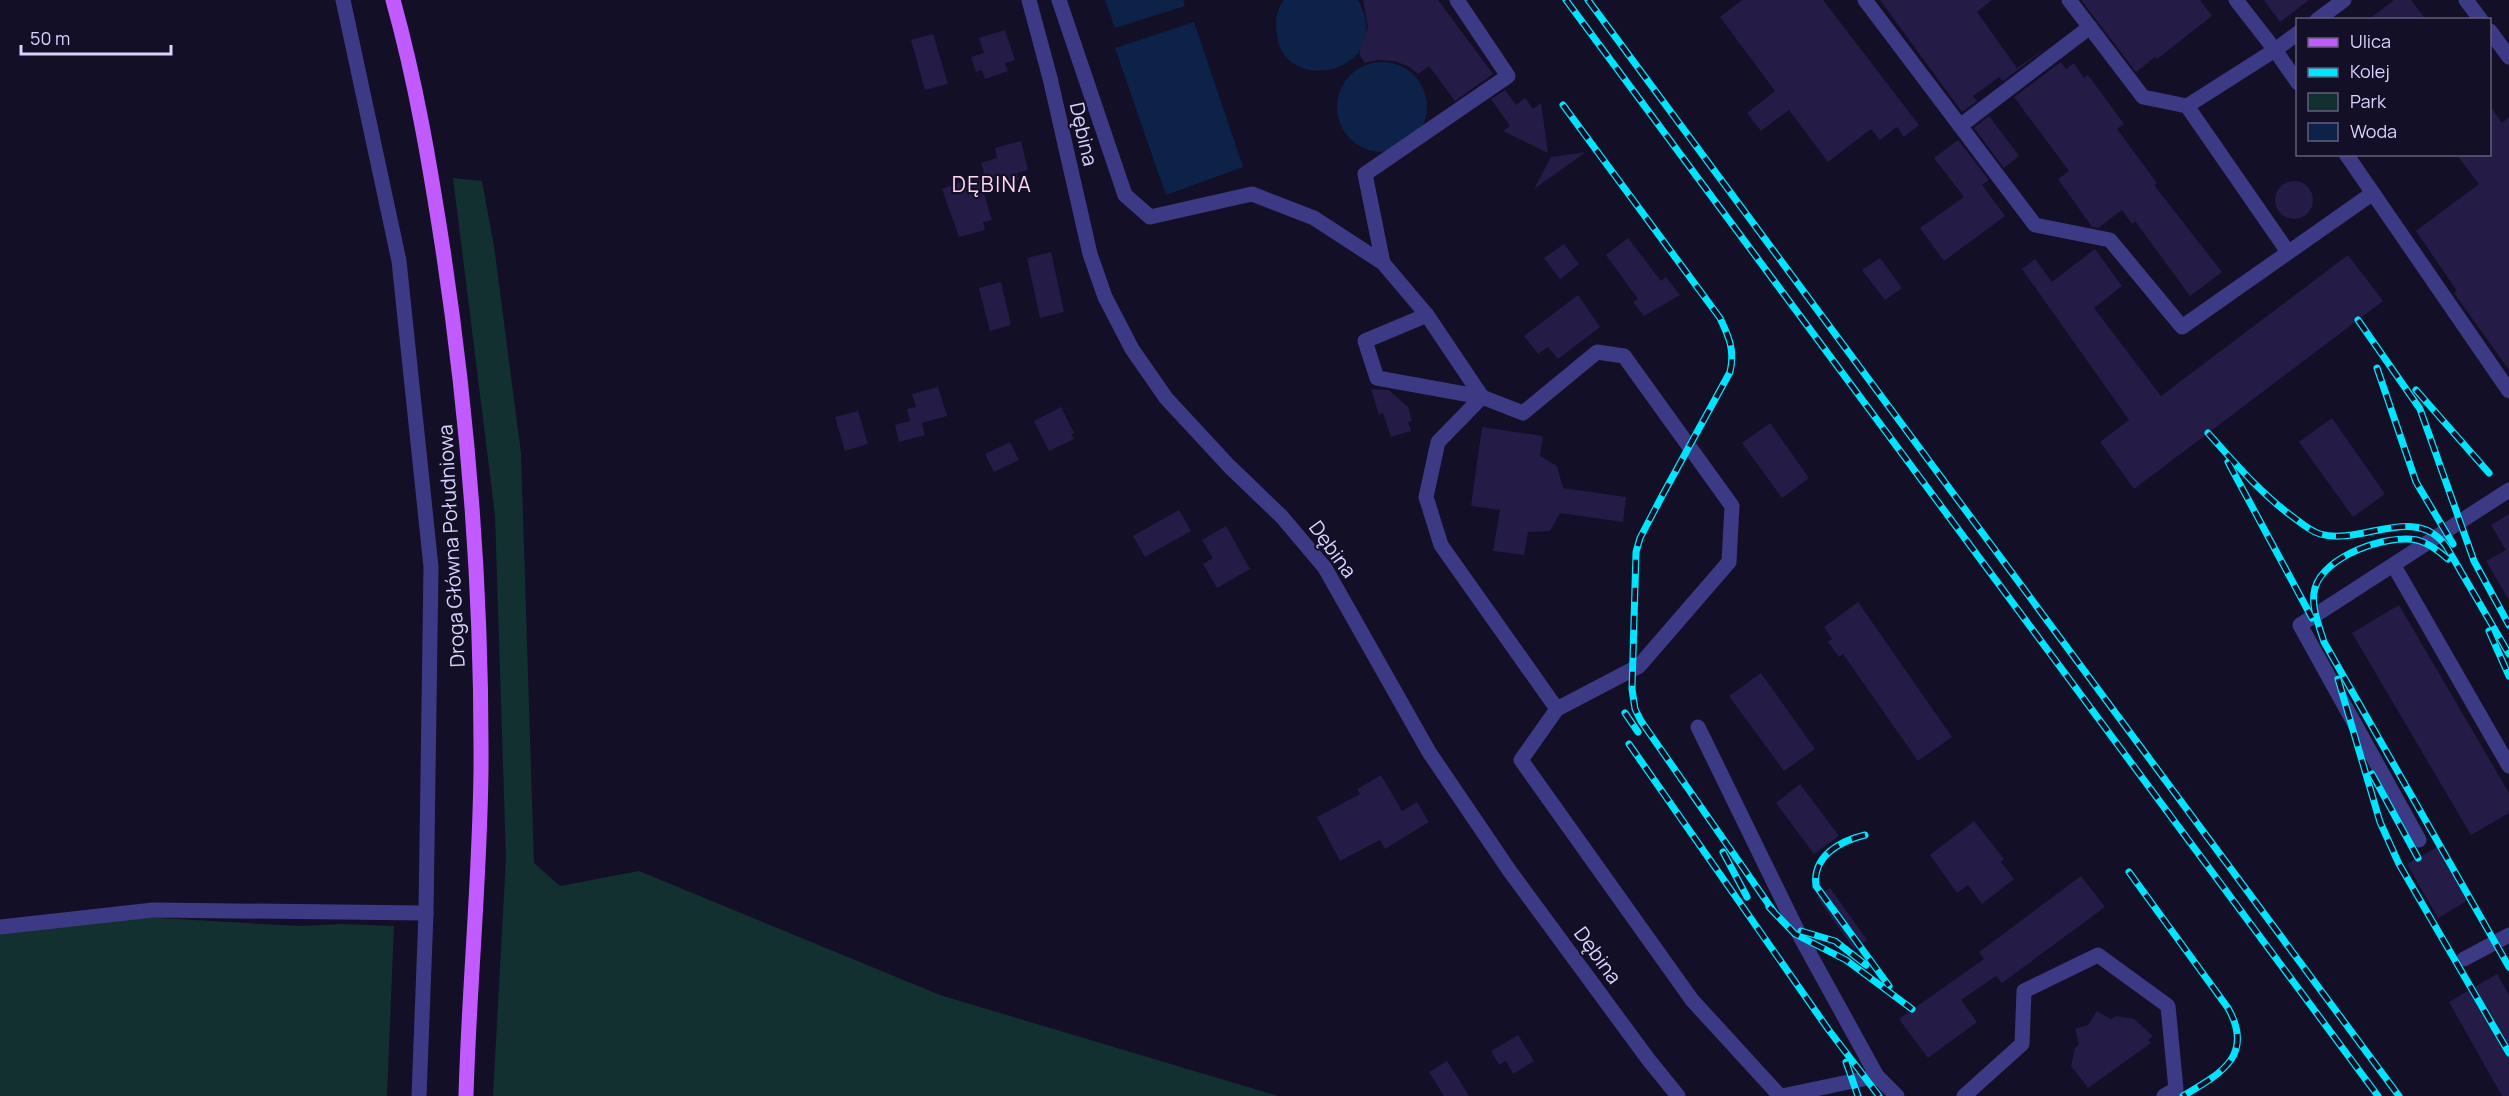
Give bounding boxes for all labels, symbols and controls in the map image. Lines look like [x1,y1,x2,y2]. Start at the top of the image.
scale bar [21,18,171,56]
legend [2296,18,2491,156]
text: 50 m [30,26,70,50]
text: Ulica [2350,29,2391,53]
text: Kolej [2350,59,2390,83]
text: Park [2350,89,2387,113]
street label: Dębina [1064,99,1104,169]
text: Woda [2350,119,2397,143]
district label: DĘBINA [952,170,1032,198]
street label: Droga Główna Południowa [431,424,471,668]
street label: Dębina [1303,515,1363,583]
street label: Dębina [1568,921,1628,989]

